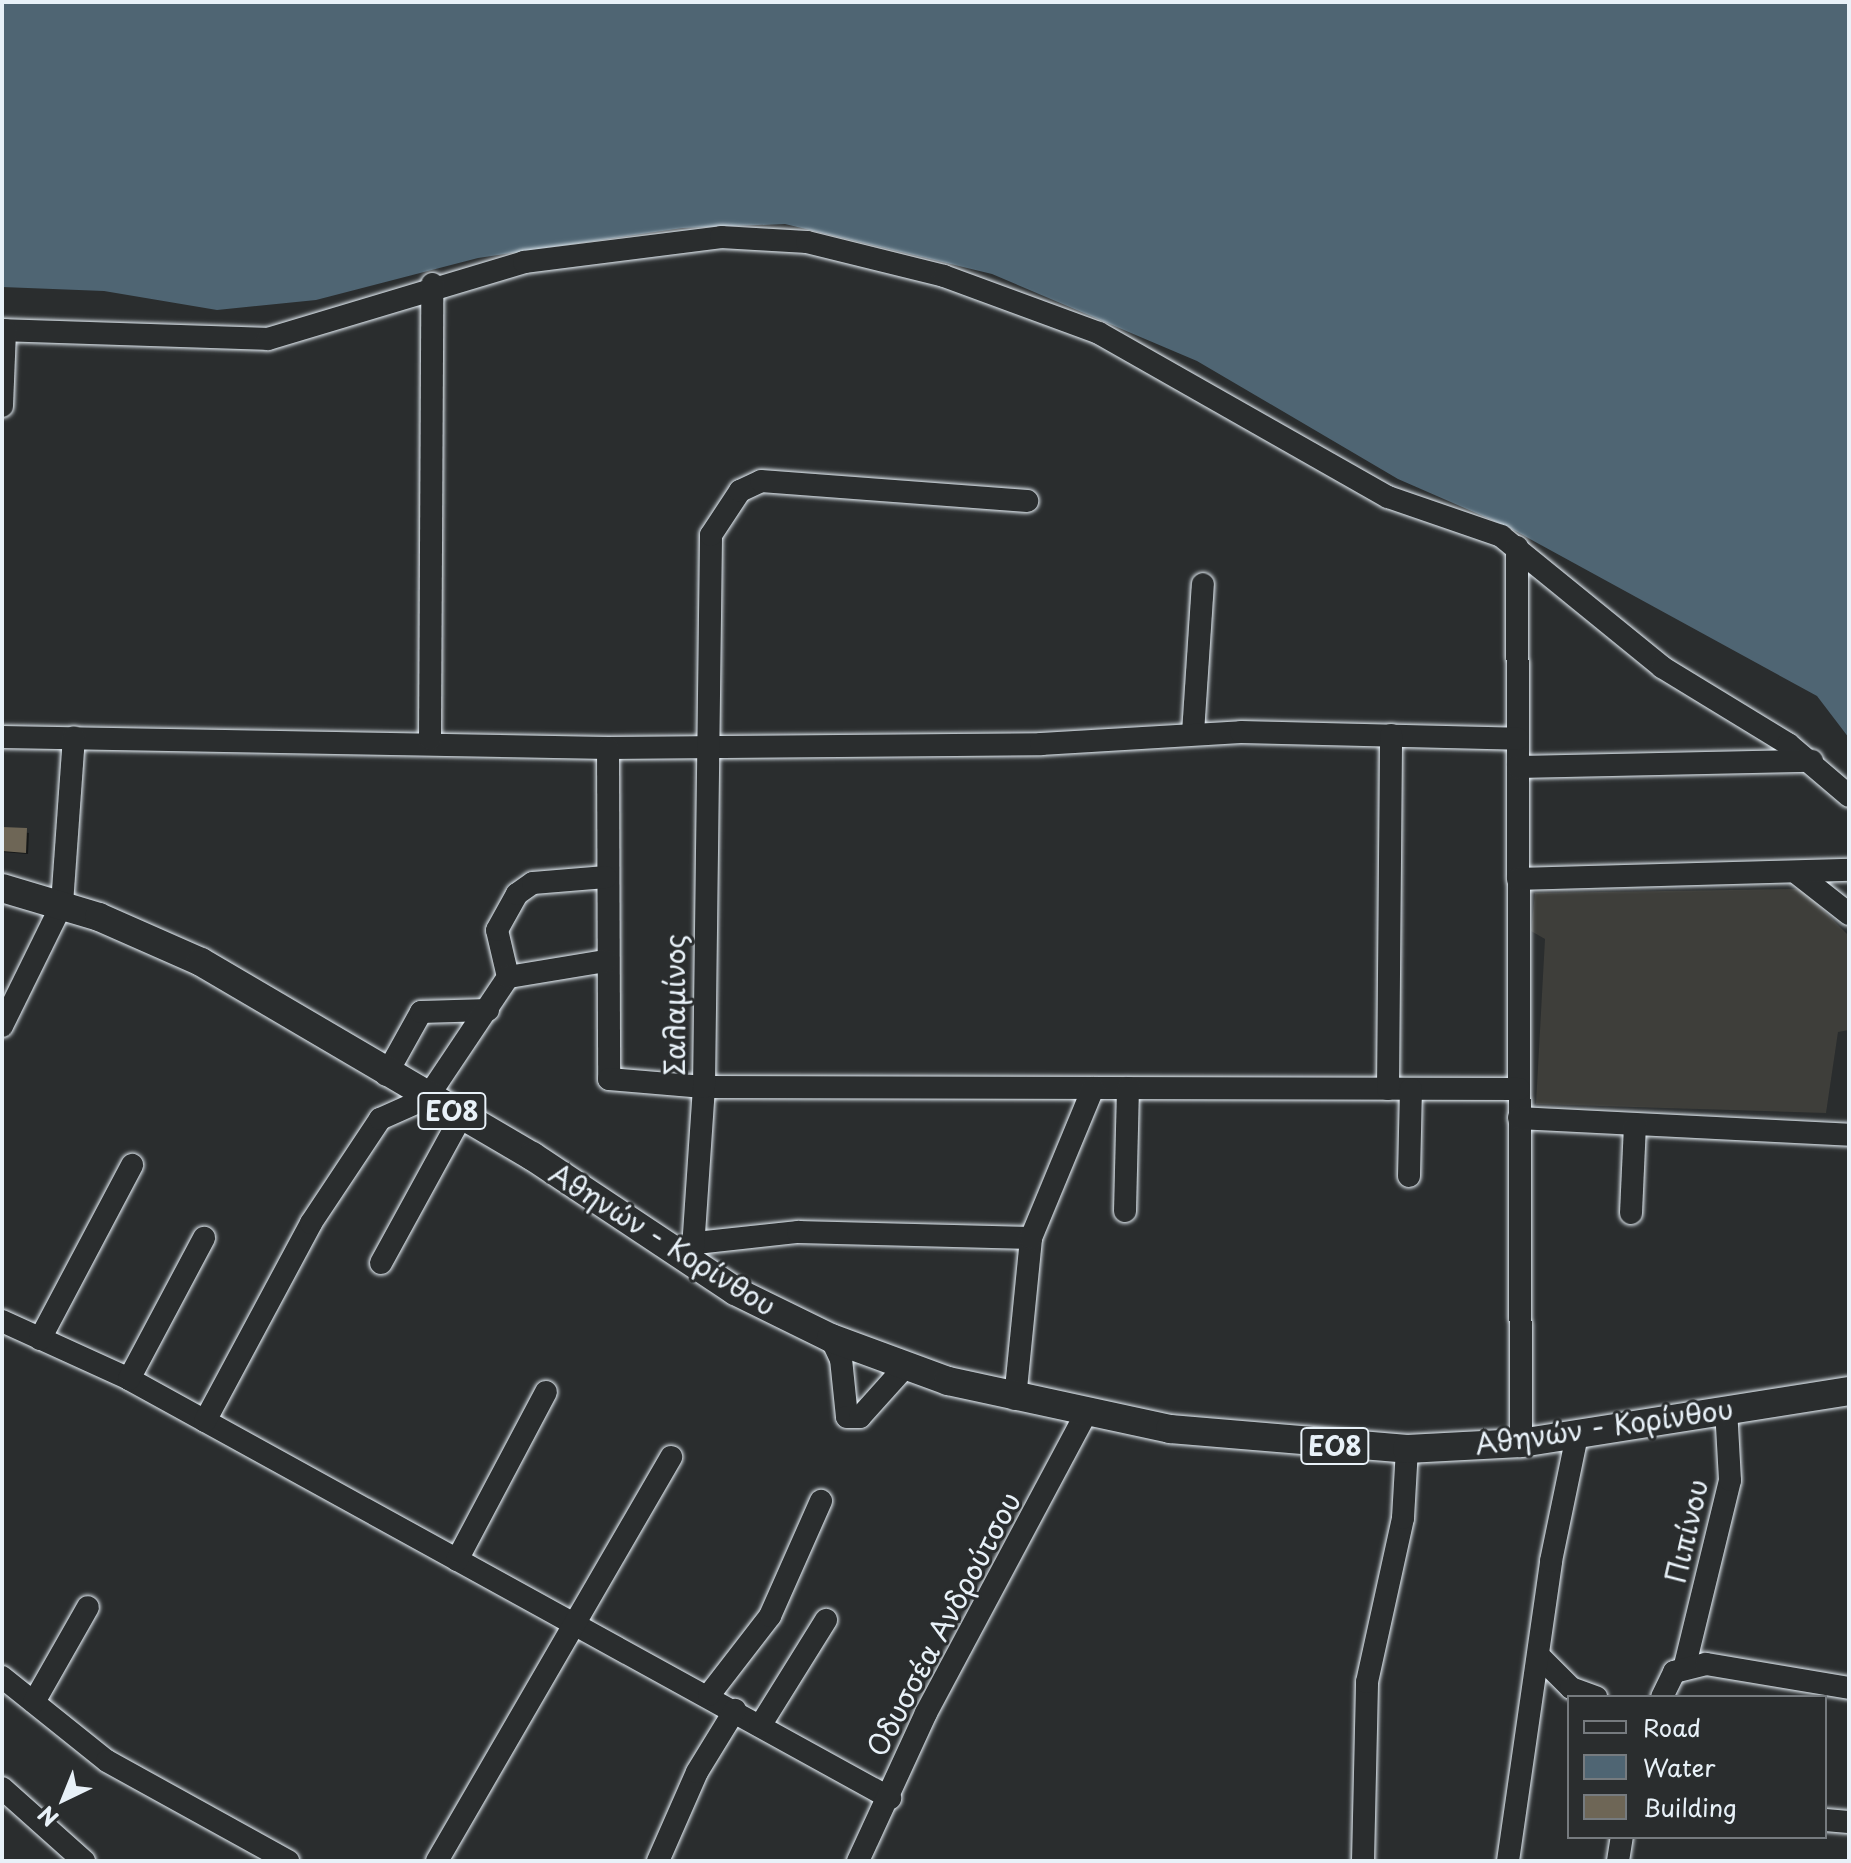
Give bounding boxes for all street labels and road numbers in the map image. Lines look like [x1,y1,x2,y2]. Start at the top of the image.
street label: Σαλαμίνος [657,934,691,1076]
road number: ΕΟ8 [416,1089,488,1133]
street label: Αθηνών - Κορίνθου [543,1155,783,1323]
street label: Αθηνών - Κορίνθου [1472,1391,1736,1461]
road number: ΕΟ8 [1299,1424,1371,1468]
street label: Πιπίνου [1658,1476,1714,1586]
street label: Οδυσσέα Ανδρούτσου [859,1486,1027,1762]

